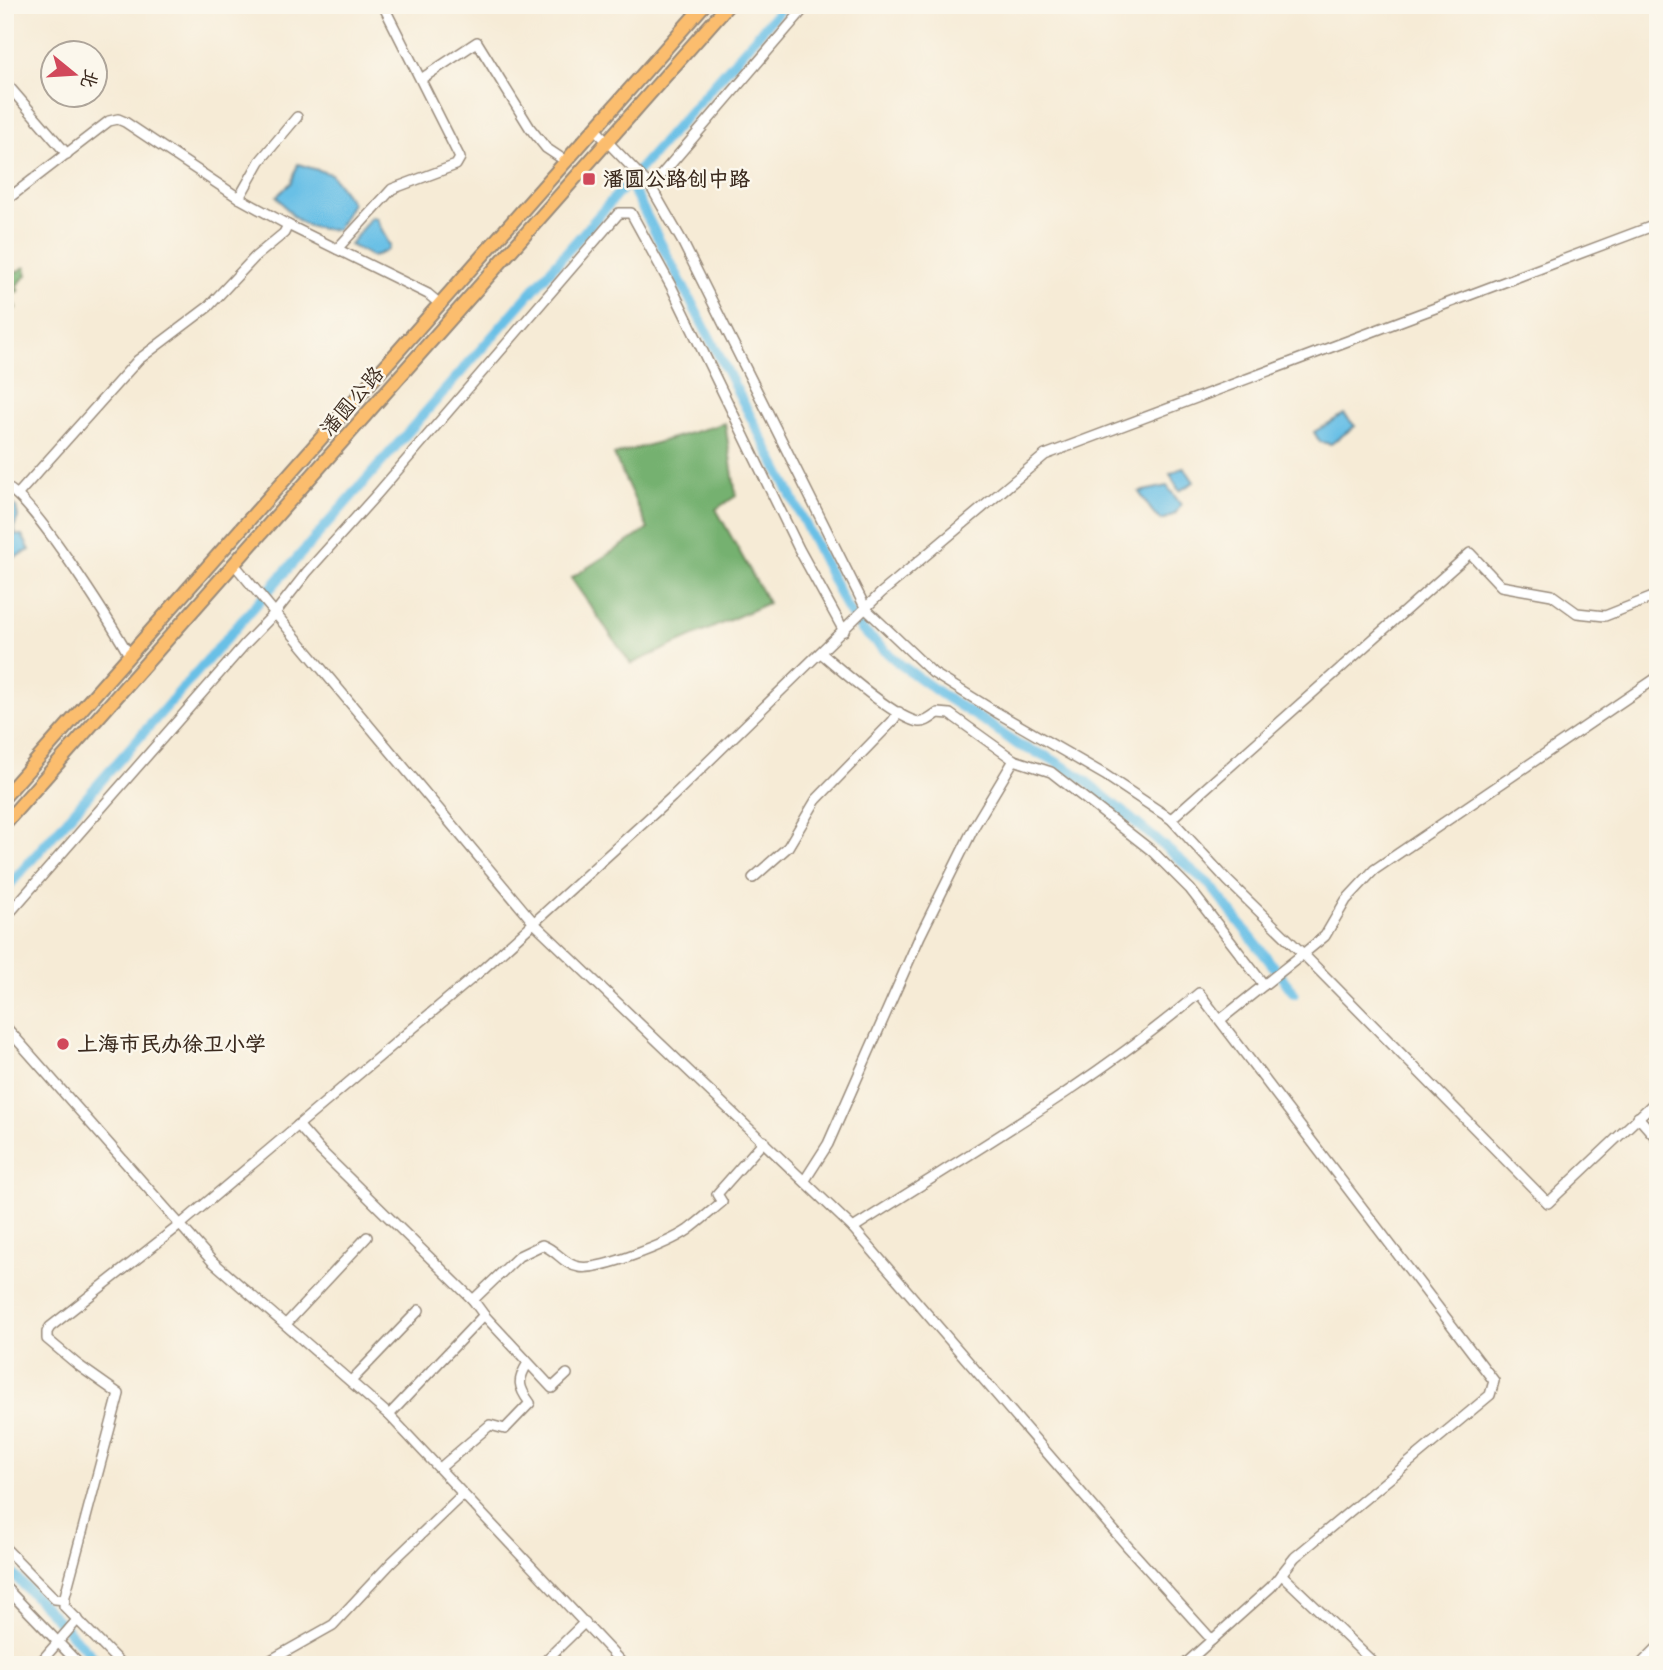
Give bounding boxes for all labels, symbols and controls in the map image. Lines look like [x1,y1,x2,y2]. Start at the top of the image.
north arrow [38,38,108,108]
text: 北 [71,65,108,93]
place label: 潘圆公路创中路 [603,160,750,198]
marker: 潘圆公路创中路 [581,171,597,187]
street label: 潘圆公路 [310,357,394,445]
place label: 上海市民办徐卫小学 [77,1025,266,1063]
marker: 上海市民办徐卫小学 [55,1036,71,1052]

